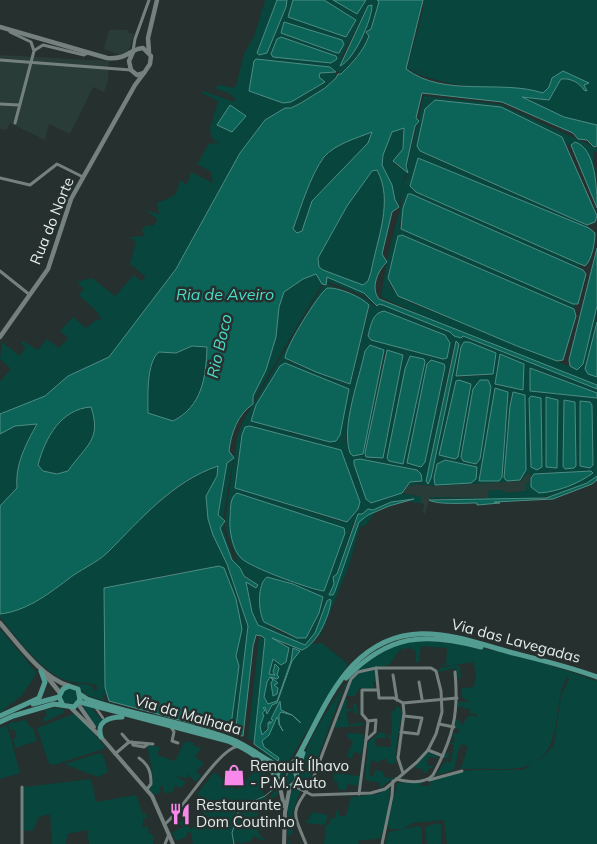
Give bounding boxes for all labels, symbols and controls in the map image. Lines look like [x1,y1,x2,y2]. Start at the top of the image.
street label: Rua do Norte [25,174,78,267]
water label: Ria de Aveiro [176,284,274,304]
water label: Rio Boco [202,312,236,380]
street label: Via das Lavegadas [449,614,583,667]
street label: Via da Malhada [133,690,244,739]
place label: Renault Ílhavo - P.M. Auto [250,756,349,792]
shop icon: Renault Ílhavo - P.M. Auto [221,762,247,788]
place label: Restaurante Dom Coutinho [196,795,295,831]
restaurant icon: Restaurante Dom Coutinho [167,801,193,827]

